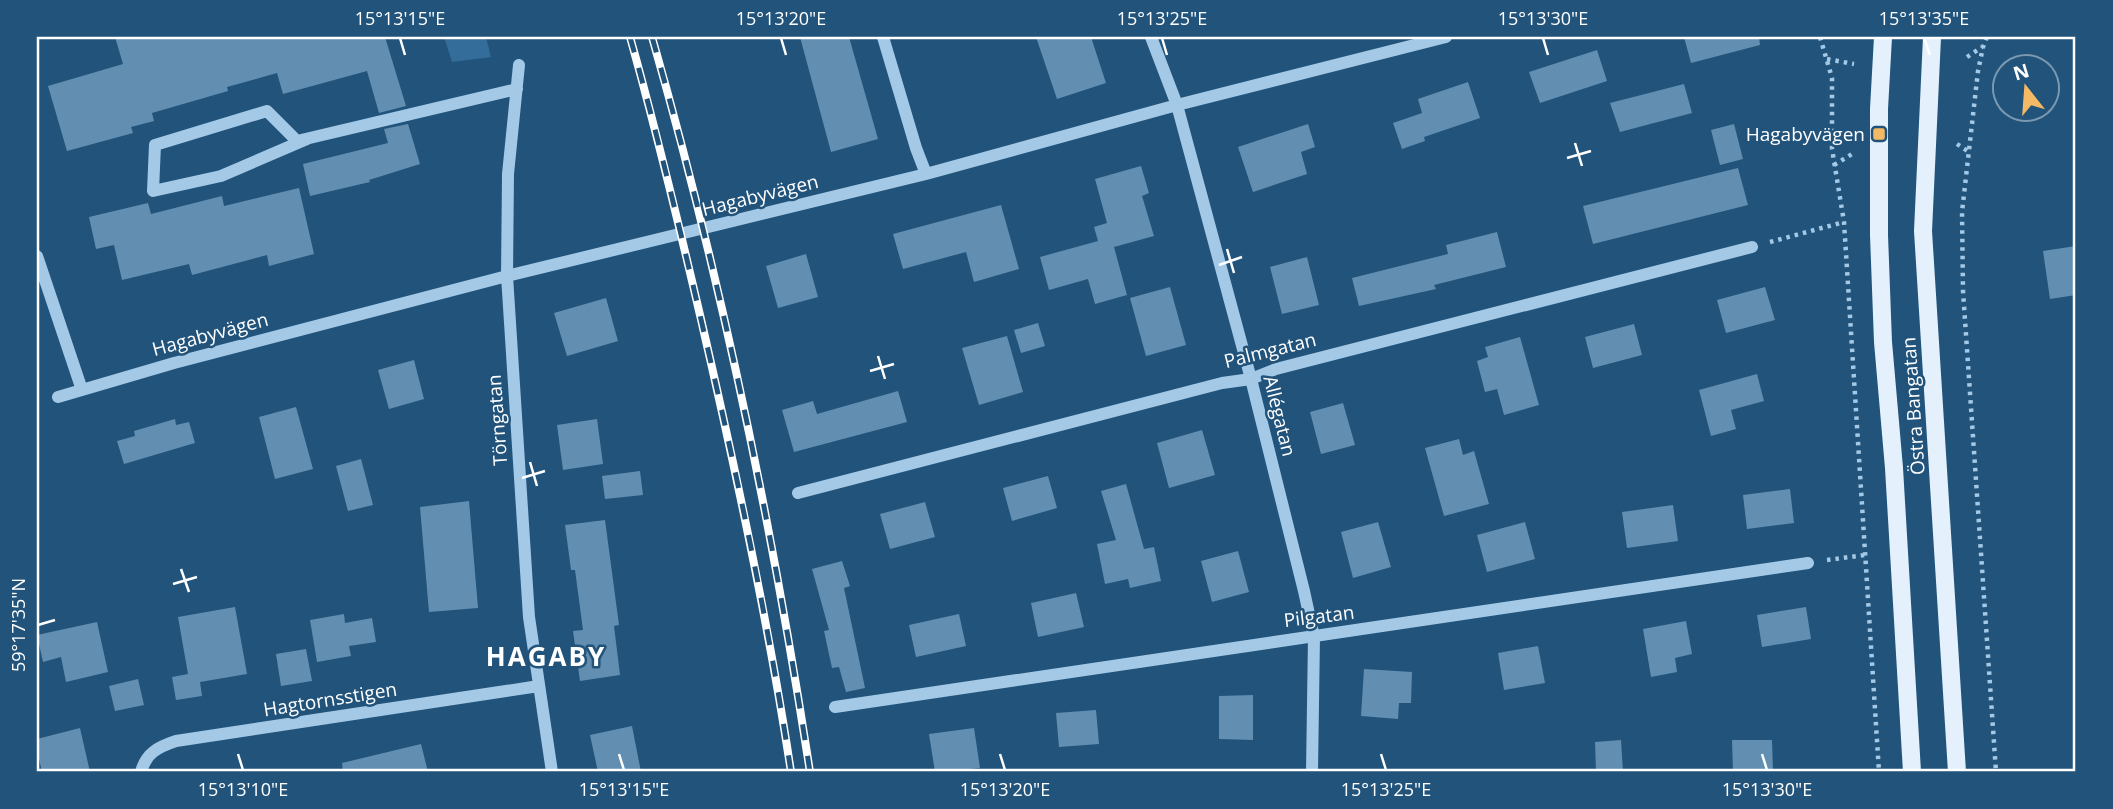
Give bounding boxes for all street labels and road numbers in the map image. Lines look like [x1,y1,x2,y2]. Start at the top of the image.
street label: Hagabyvägen [699,168,821,222]
street label: Hagabyvägen [149,306,271,362]
street label: Palmgatan [1221,326,1319,374]
street label: Östra Bangatan [1895,336,1931,476]
street label: Allégatan [1257,373,1303,459]
street label: Törngatan [481,374,513,466]
street label: Pilgatan [1282,599,1356,633]
street label: Hagtornsstigen [261,676,399,722]

